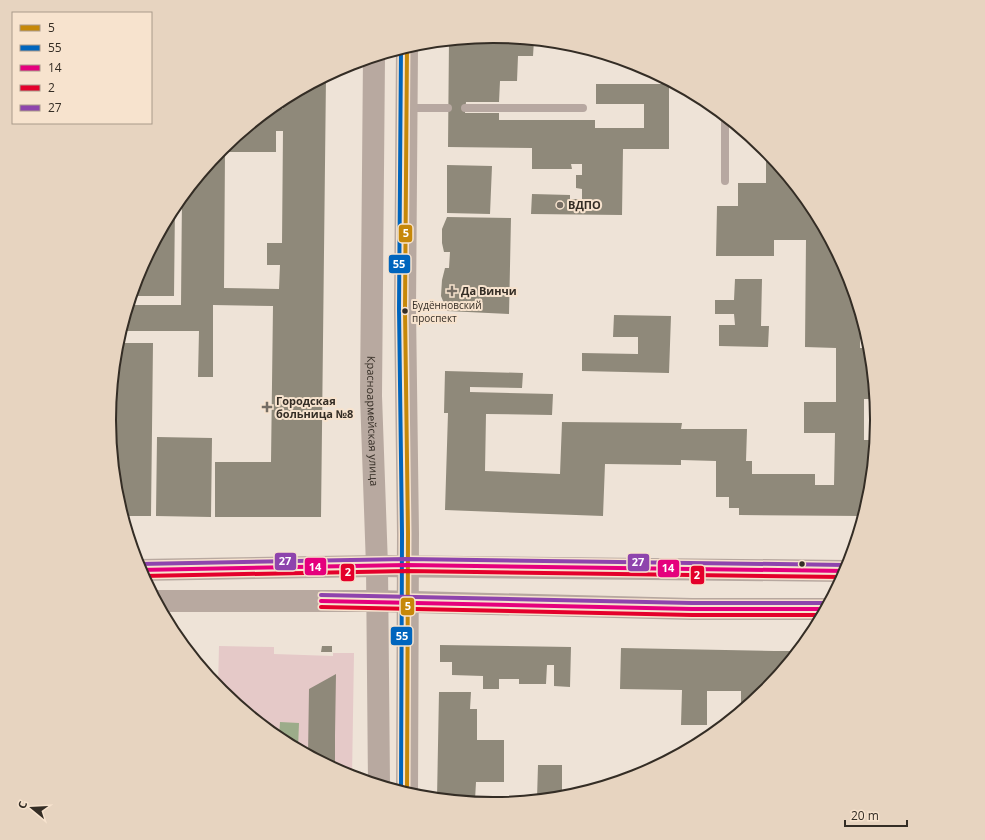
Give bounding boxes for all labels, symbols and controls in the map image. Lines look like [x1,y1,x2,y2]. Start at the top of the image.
legend [12,12,152,124]
text: 5 [48,19,55,36]
text: 55 [48,39,62,56]
text: 14 [48,59,62,76]
text: 2 [48,79,55,96]
text: 27 [48,99,62,116]
place label: ВДПО [568,197,601,212]
marker: ВДПО [555,200,565,210]
line badge: 5 [398,224,413,243]
text: 5 [403,225,409,240]
line badge: 55 [388,254,411,274]
text: 55 [393,256,405,271]
place label: Да Винчи [461,283,517,298]
marker: Да Винчи [446,285,458,297]
place label: Будённовский проспект [412,298,482,325]
marker: Будённовский проспект [400,306,410,316]
street label: Красноармейская улица [364,356,382,486]
place label: Городская больница №8 [276,393,353,421]
marker: Городская больница №8 [261,401,273,413]
line badge: 27 [274,552,297,571]
text: 27 [279,553,291,568]
line badge: 27 [627,553,650,572]
text: 27 [632,554,644,569]
line badge: 14 [304,557,327,576]
text: 14 [309,559,322,574]
line badge: 14 [657,559,680,578]
unlabelled marker [797,559,807,569]
text: 14 [662,560,675,575]
line badge: 2 [340,563,355,582]
text: 2 [345,564,351,579]
line badge: 2 [690,565,705,585]
text: 2 [694,567,700,582]
line badge: 5 [400,597,415,616]
text: 5 [405,598,411,613]
line badge: 55 [390,626,413,646]
text: 55 [396,628,408,643]
north arrow [12,788,52,828]
text: С [14,799,30,810]
scale bar [845,802,907,828]
text: 20 m [851,807,879,824]

